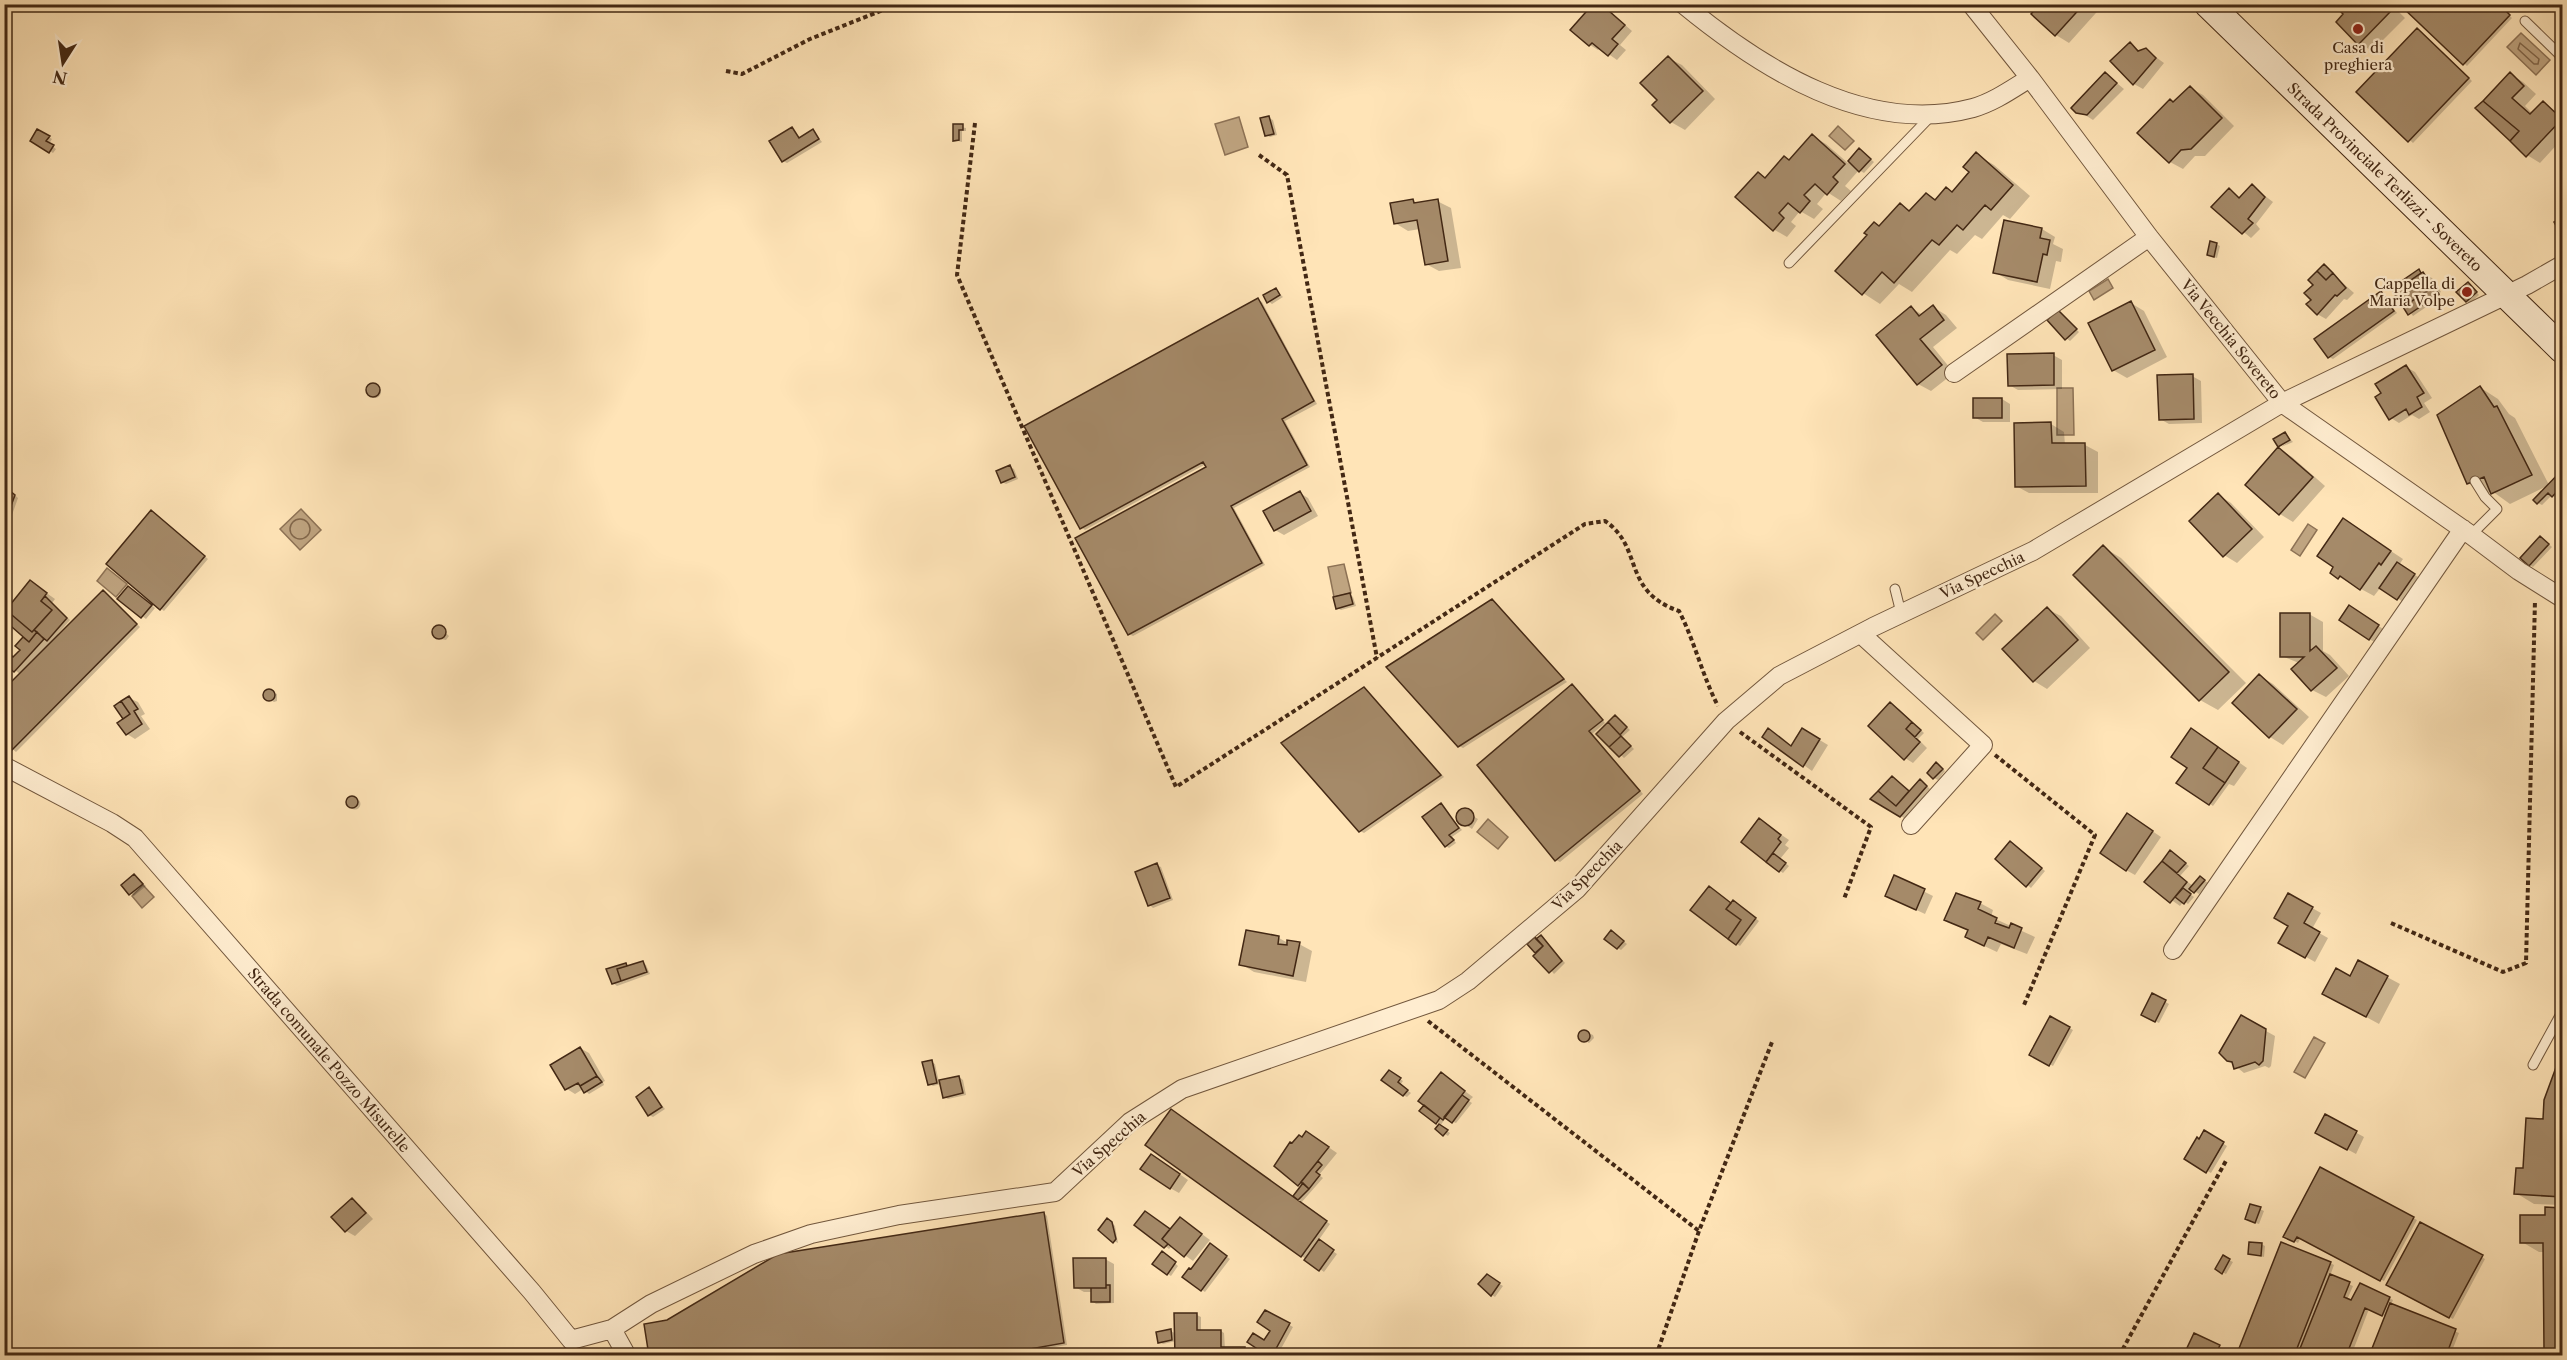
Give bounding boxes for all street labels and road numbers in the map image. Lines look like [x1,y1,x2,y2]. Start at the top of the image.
street label: Strada Provinciale Terlizzi - Sovereto [2283,78,2487,276]
street label: Via Vecchia Sovereto [2176,274,2285,403]
street label: Via Specchia [1936,547,2027,603]
street label: Via Specchia [1547,836,1626,915]
street label: Strada comunale Pozzo Misurelle [244,964,414,1156]
street label: Via Specchia [1068,1107,1150,1182]

